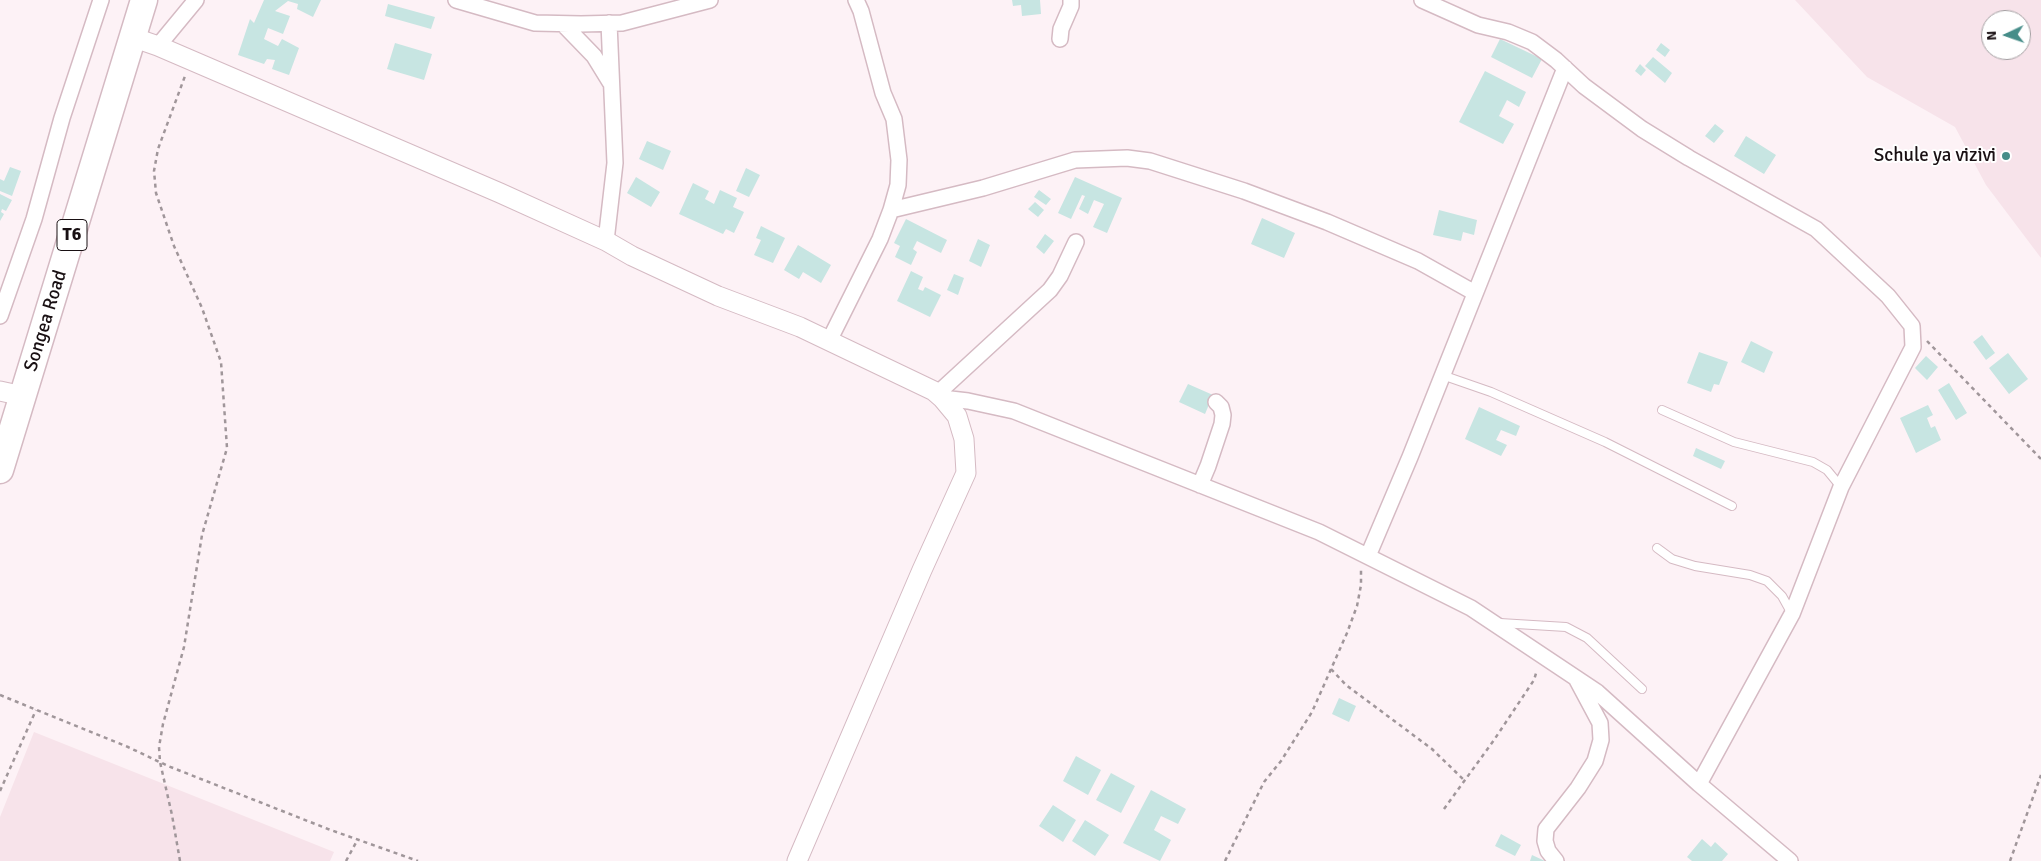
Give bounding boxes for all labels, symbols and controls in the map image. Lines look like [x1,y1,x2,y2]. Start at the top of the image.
north arrow [1981,10,2031,60]
text: N [1983,30,2000,41]
place label: Schule ya vizivi [1874,145,1996,167]
marker: Schule ya vizivi [2000,150,2012,162]
road number: T6 [57,220,87,250]
street label: Songea Road [20,268,72,374]

